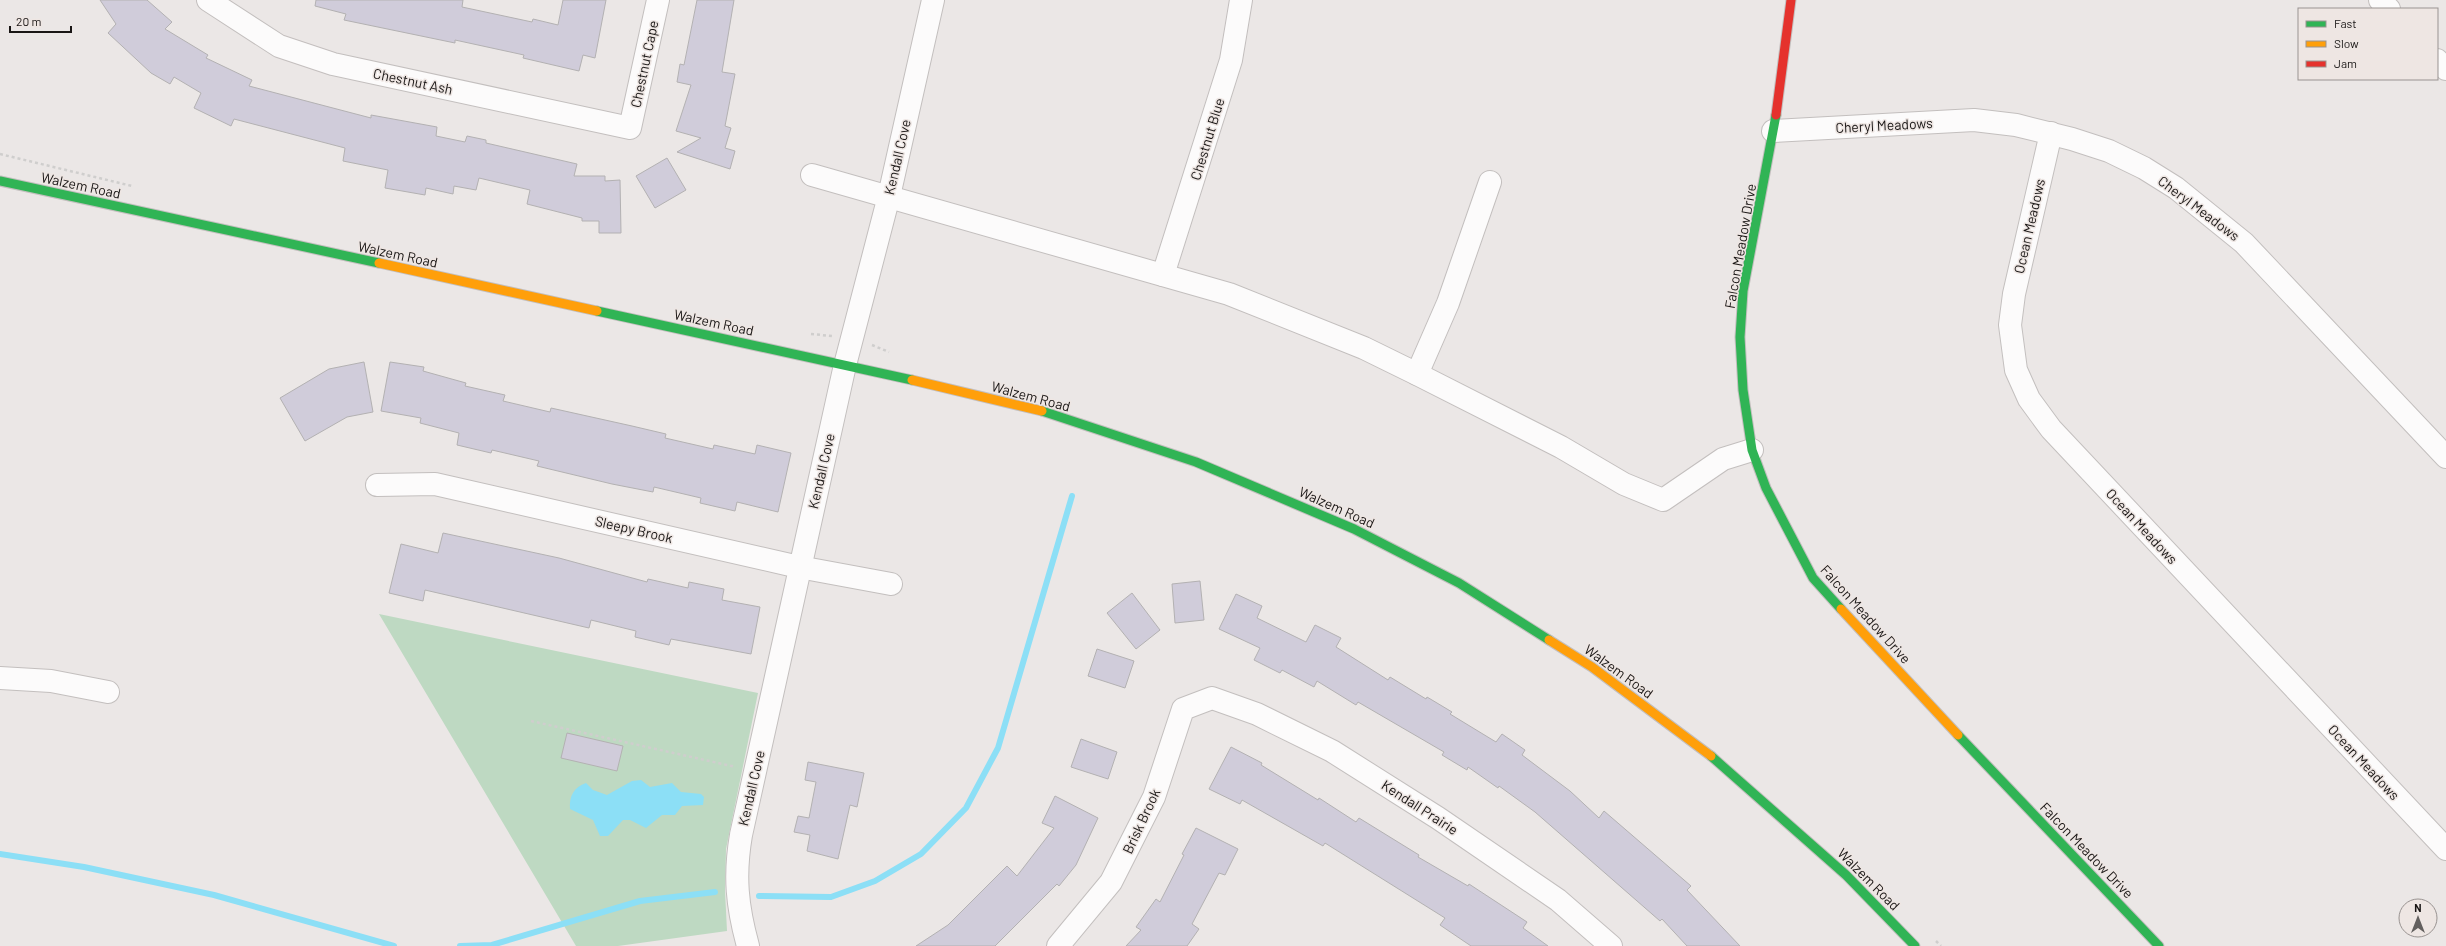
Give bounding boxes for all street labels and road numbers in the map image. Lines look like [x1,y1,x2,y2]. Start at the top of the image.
street label: Chestnut Cape [626,19,662,109]
street label: Chestnut Ash [372,64,454,98]
street label: Chestnut Blue [1186,96,1228,182]
street label: Cheryl Meadows [1835,114,1933,136]
street label: Kendall Cove [880,118,914,196]
street label: Walzem Road [40,168,122,202]
street label: Cheryl Meadows [2155,172,2243,244]
street label: Ocean Meadows [2010,177,2048,275]
street label: Falcon Meadow Drive [1721,182,1759,310]
street label: Walzem Road [357,237,439,271]
street label: Walzem Road [673,305,755,339]
street label: Walzem Road [990,377,1072,415]
street label: Kendall Cove [804,432,838,510]
street label: Walzem Road [1297,483,1377,531]
street label: Ocean Meadows [2103,485,2181,567]
street label: Sleepy Brook [593,512,675,546]
street label: Falcon Meadow Drive [1817,561,1915,667]
street label: Walzem Road [1581,640,1657,702]
street label: Ocean Meadows [2325,721,2403,803]
street label: Kendall Cove [734,749,768,827]
street label: Kendall Prairie [1379,776,1461,838]
street label: Brisk Brook [1118,786,1164,856]
street label: Falcon Meadow Drive [2037,799,2137,901]
street label: Walzem Road [1834,844,1904,914]

